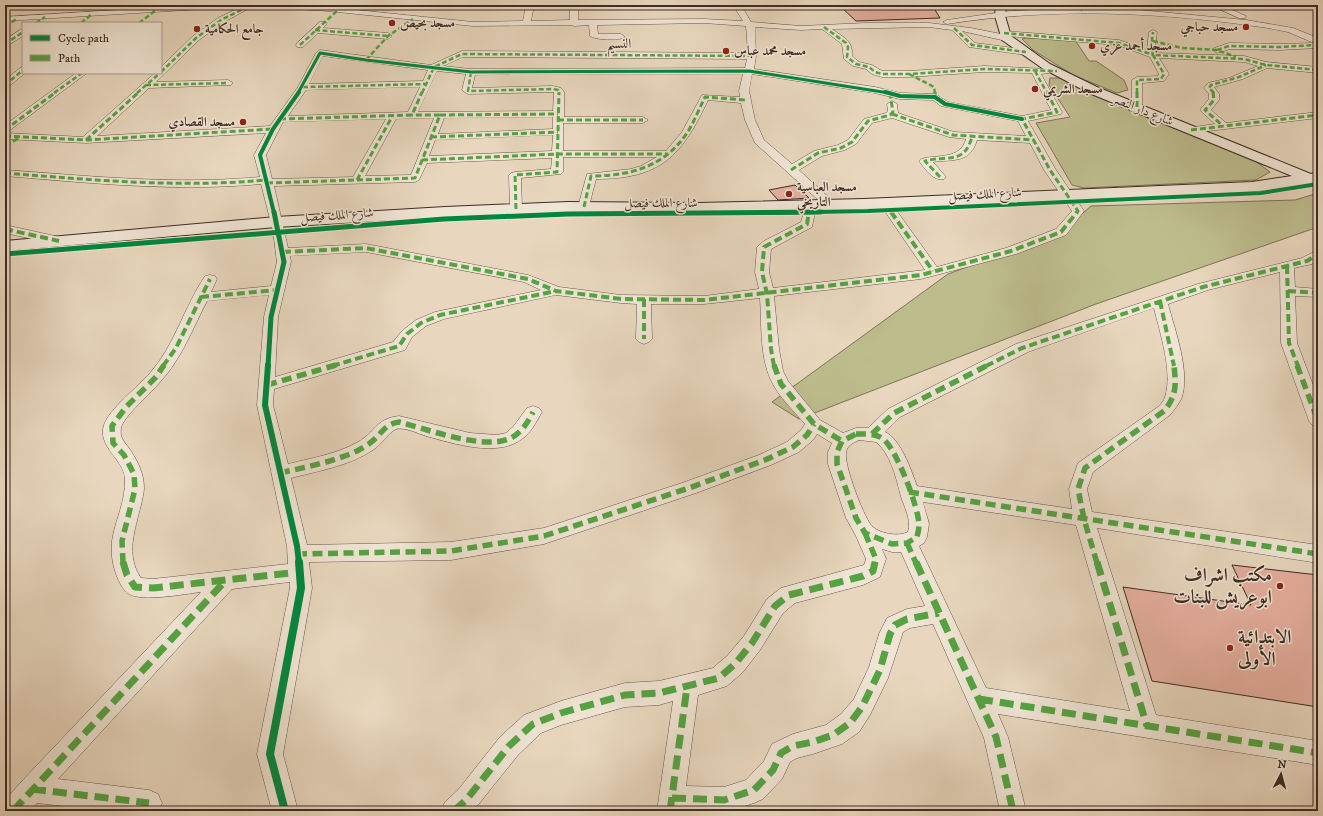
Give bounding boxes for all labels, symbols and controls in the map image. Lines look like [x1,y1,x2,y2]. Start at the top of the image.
place label: مسجد بحيص [400,15,455,31]
marker: مسجد بحيص [387,18,397,28]
place label: مسجد حباجي [1180,19,1238,38]
place label: جامع الحكامية [205,21,264,41]
legend [22,22,162,74]
marker: مسجد حباجي [1241,22,1251,32]
marker: جامع الحكامية [192,24,202,34]
text: Cycle path [58,31,110,46]
district label: النسيم [607,35,631,57]
place label: مسجد أحمد عزي [1100,37,1172,57]
marker: مسجد أحمد عزي [1087,41,1097,51]
place label: مسجد محمد عباس [734,43,806,59]
marker: مسجد محمد عباس [721,46,731,56]
text: Path [58,51,81,66]
place label: مسجد الشريمي [1043,81,1103,101]
marker: مسجد الشريمي [1030,84,1040,94]
street label: شارع دار النصر [1107,90,1176,132]
place label: مسجد القصادي [169,114,235,133]
marker: مسجد القصادي [238,117,248,127]
place label: مسجد العباسية التاريخي [797,179,857,214]
street label: شارع الملك فيصل [948,184,1022,207]
marker: مسجد العباسية التاريخي [784,189,794,199]
street label: شارع الملك فيصل [624,195,698,214]
street label: شارع الملك فيصل [300,204,374,229]
place label: مكتب اشراف ابوعريش للبنات [1173,564,1272,610]
marker: مكتب اشراف ابوعريش للبنات [1275,581,1285,591]
place label: الابتدائية الأولى [1237,626,1291,671]
marker: الابتدائية الأولى [1225,643,1235,653]
north arrow [1261,754,1301,794]
text: N [1277,758,1287,772]

